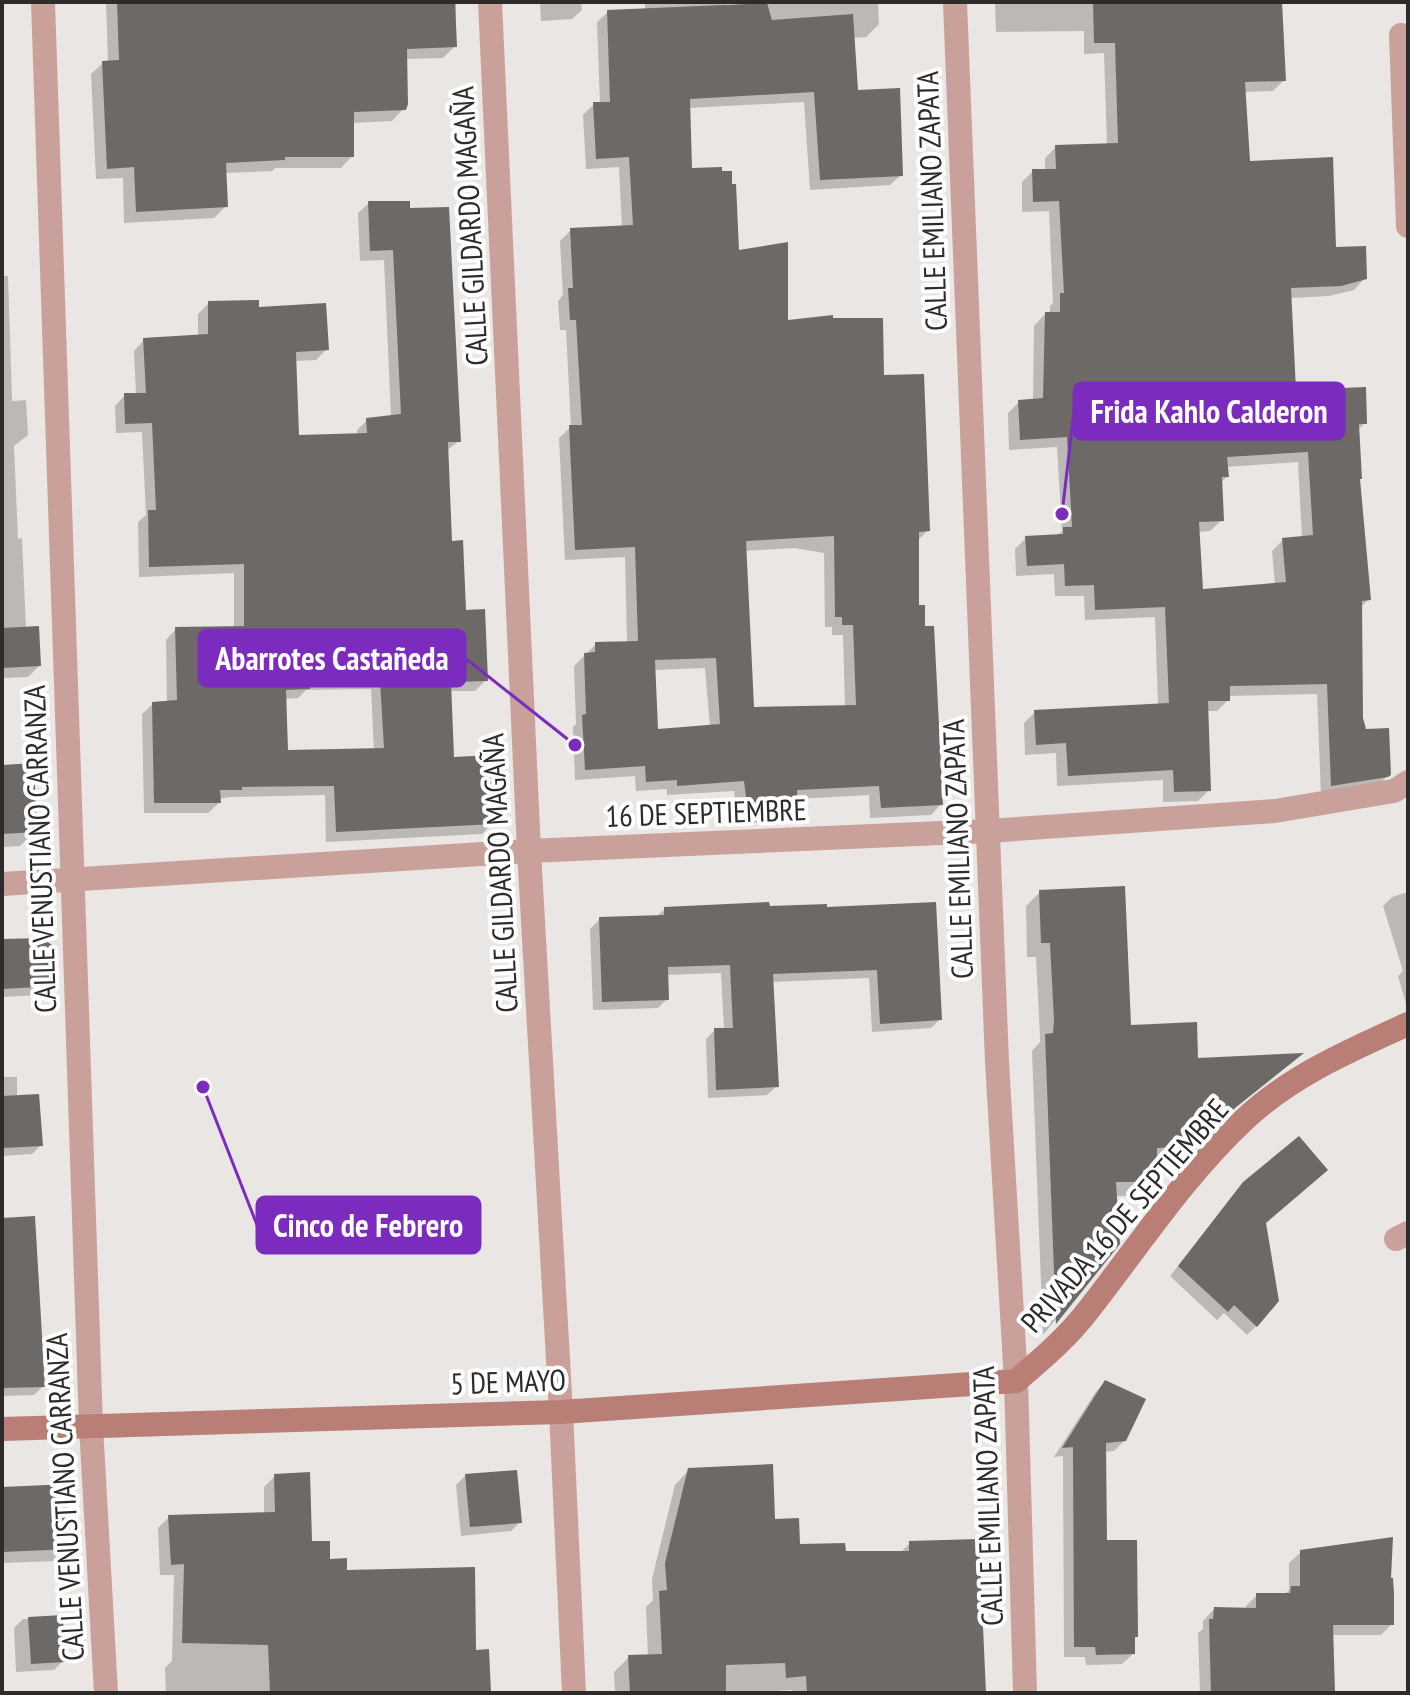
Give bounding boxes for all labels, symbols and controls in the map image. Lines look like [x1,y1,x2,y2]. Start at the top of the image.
street label: CALLE EMILIANO ZAPATA [907,70,955,331]
street label: CALLE GILDARDO MAGAÑA [442,84,496,367]
callout: Frida Kahlo Calderon [1074,383,1344,439]
text: Frida Kahlo Calderon [1090,390,1328,432]
callout: Abarrotes Castañeda [199,630,465,686]
text: Abarrotes Castañeda [214,637,449,679]
street label: CALLE VENUSTIANO CARRANZA [14,684,64,1014]
street label: CALLE EMILIANO ZAPATA [933,718,981,979]
street label: CALLE GILDARDO MAGAÑA [472,731,526,1014]
street label: 16 DE SEPTIEMBRE [605,789,807,835]
street label: PRIVADA 16 DE SEPTIEMBRE [1012,1090,1236,1340]
callout: Cinco de Febrero [257,1197,480,1253]
text: Cinco de Febrero [273,1204,463,1246]
street label: CALLE VENUSTIANO CARRANZA [36,1331,92,1662]
street label: 5 DE MAYO [450,1359,566,1403]
street label: CALLE EMILIANO ZAPATA [963,1365,1011,1626]

